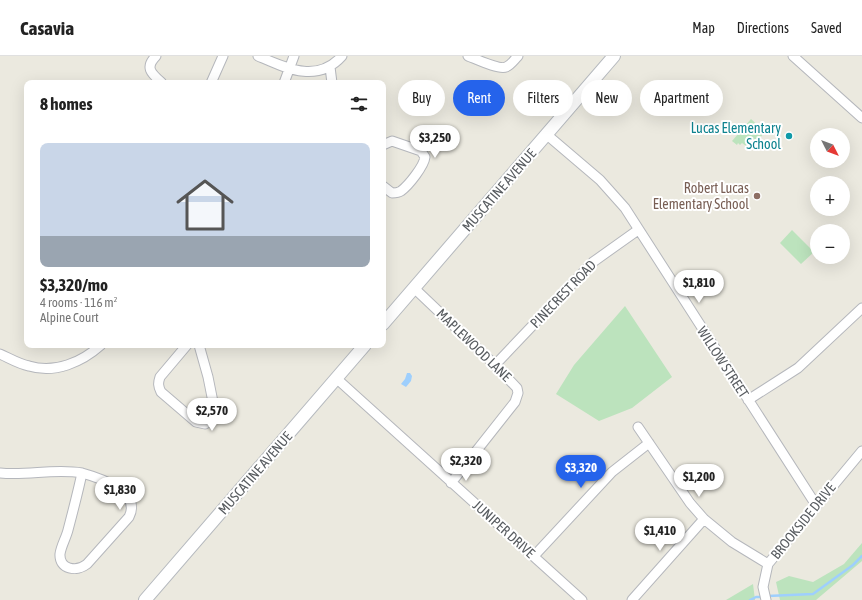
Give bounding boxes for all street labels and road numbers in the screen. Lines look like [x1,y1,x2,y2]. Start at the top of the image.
street label: MUSCATINE AVENUE [459,146,539,234]
street label: PINECREST ROAD [527,257,599,331]
street label: MAPLEWOOD LANE [434,306,515,385]
street label: WILLOW STREET [694,323,752,401]
street label: MUSCATINE AVENUE [215,429,295,517]
street label: BROOKSIDE DRIVE [767,480,839,562]
street label: JUNIPER DRIVE [470,497,538,561]

